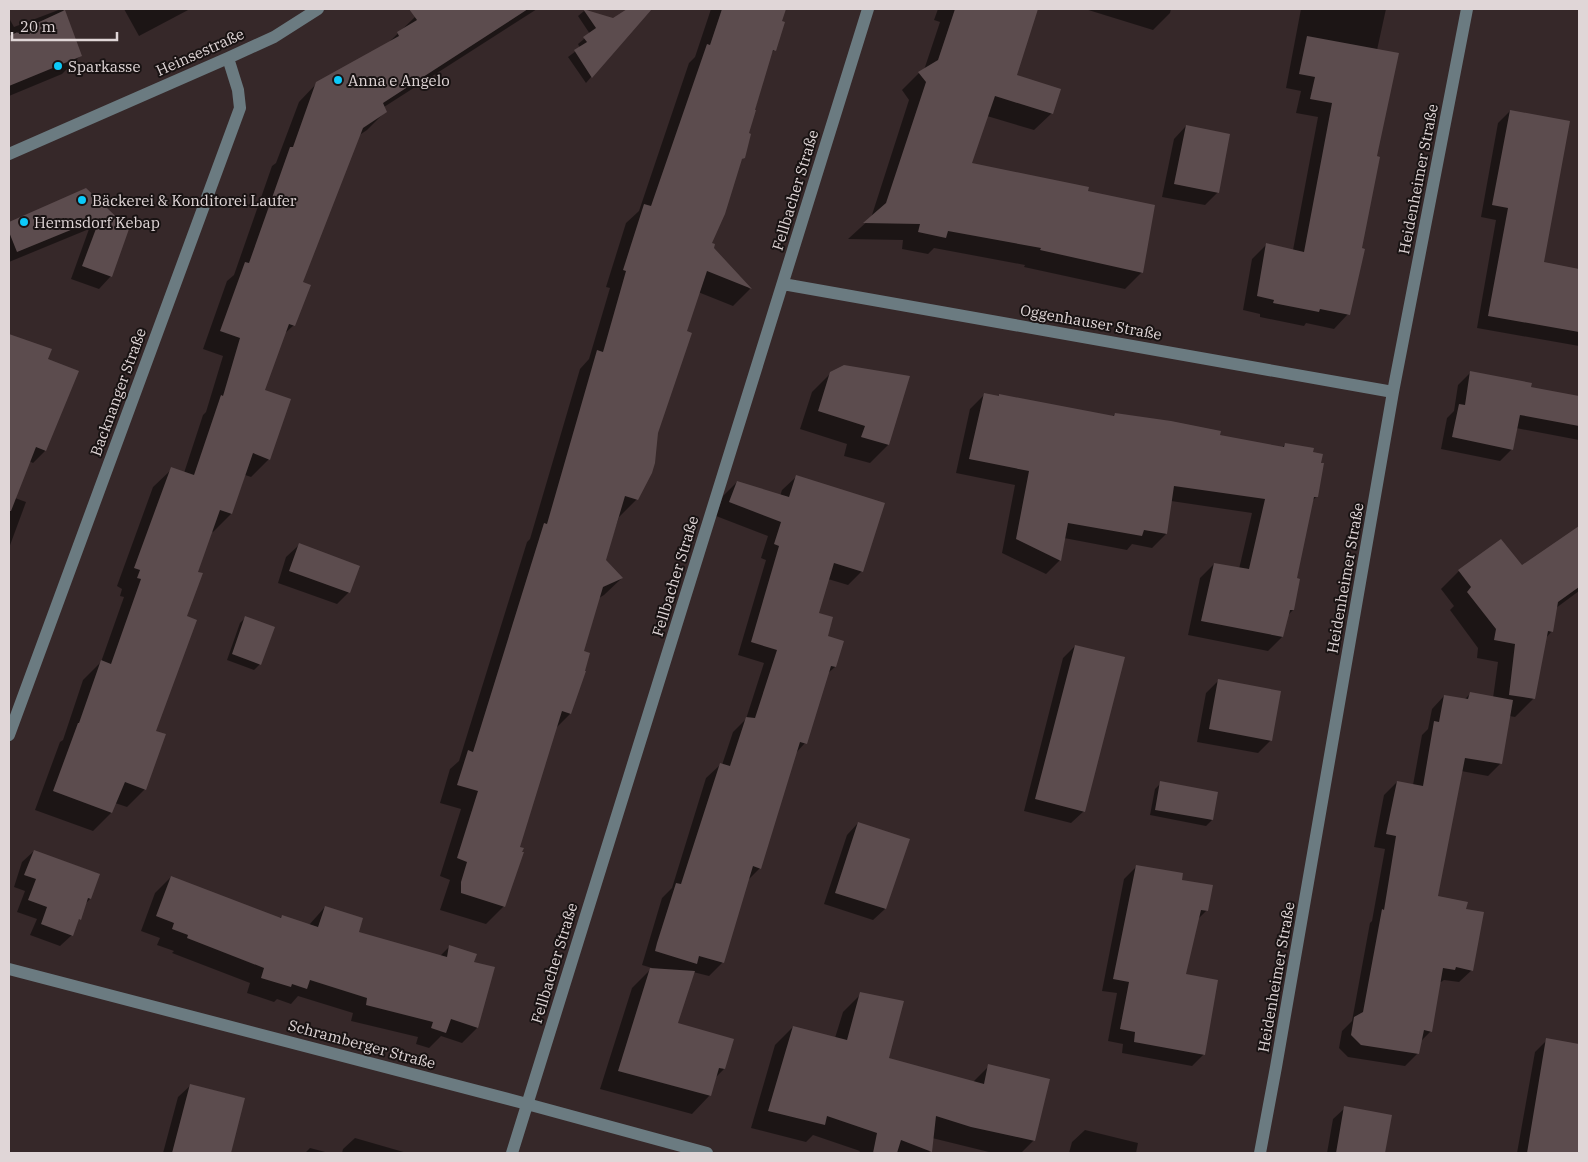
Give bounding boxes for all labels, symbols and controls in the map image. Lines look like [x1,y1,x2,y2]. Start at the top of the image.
scale bar [12,10,118,42]
text: 20 m [20,17,56,36]
street label: Heinsestraße [153,24,247,80]
place label: Sparkasse [68,57,140,76]
marker: Sparkasse [52,60,64,72]
place label: Anna e Angelo [348,71,450,90]
marker: Anna e Angelo [332,74,344,86]
street label: Heidenheimer Straße [1394,102,1442,256]
street label: Fellbacher Straße [768,127,822,253]
place label: Bäckerei & Konditorei Laufer [92,191,297,210]
marker: Bäckerei & Konditorei Laufer [76,194,88,206]
place label: Hermsdorf Kebap [34,213,160,232]
marker: Hermsdorf Kebap [18,216,30,228]
street label: Oggenhauser Straße [1019,300,1163,344]
street label: Backnanger Straße [86,325,150,459]
street label: Heidenheimer Straße [1322,501,1368,655]
street label: Fellbacher Straße [648,513,702,639]
street label: Fellbacher Straße [527,900,581,1026]
street label: Heidenheimer Straße [1253,900,1299,1054]
street label: Schramberger Straße [286,1015,438,1073]

